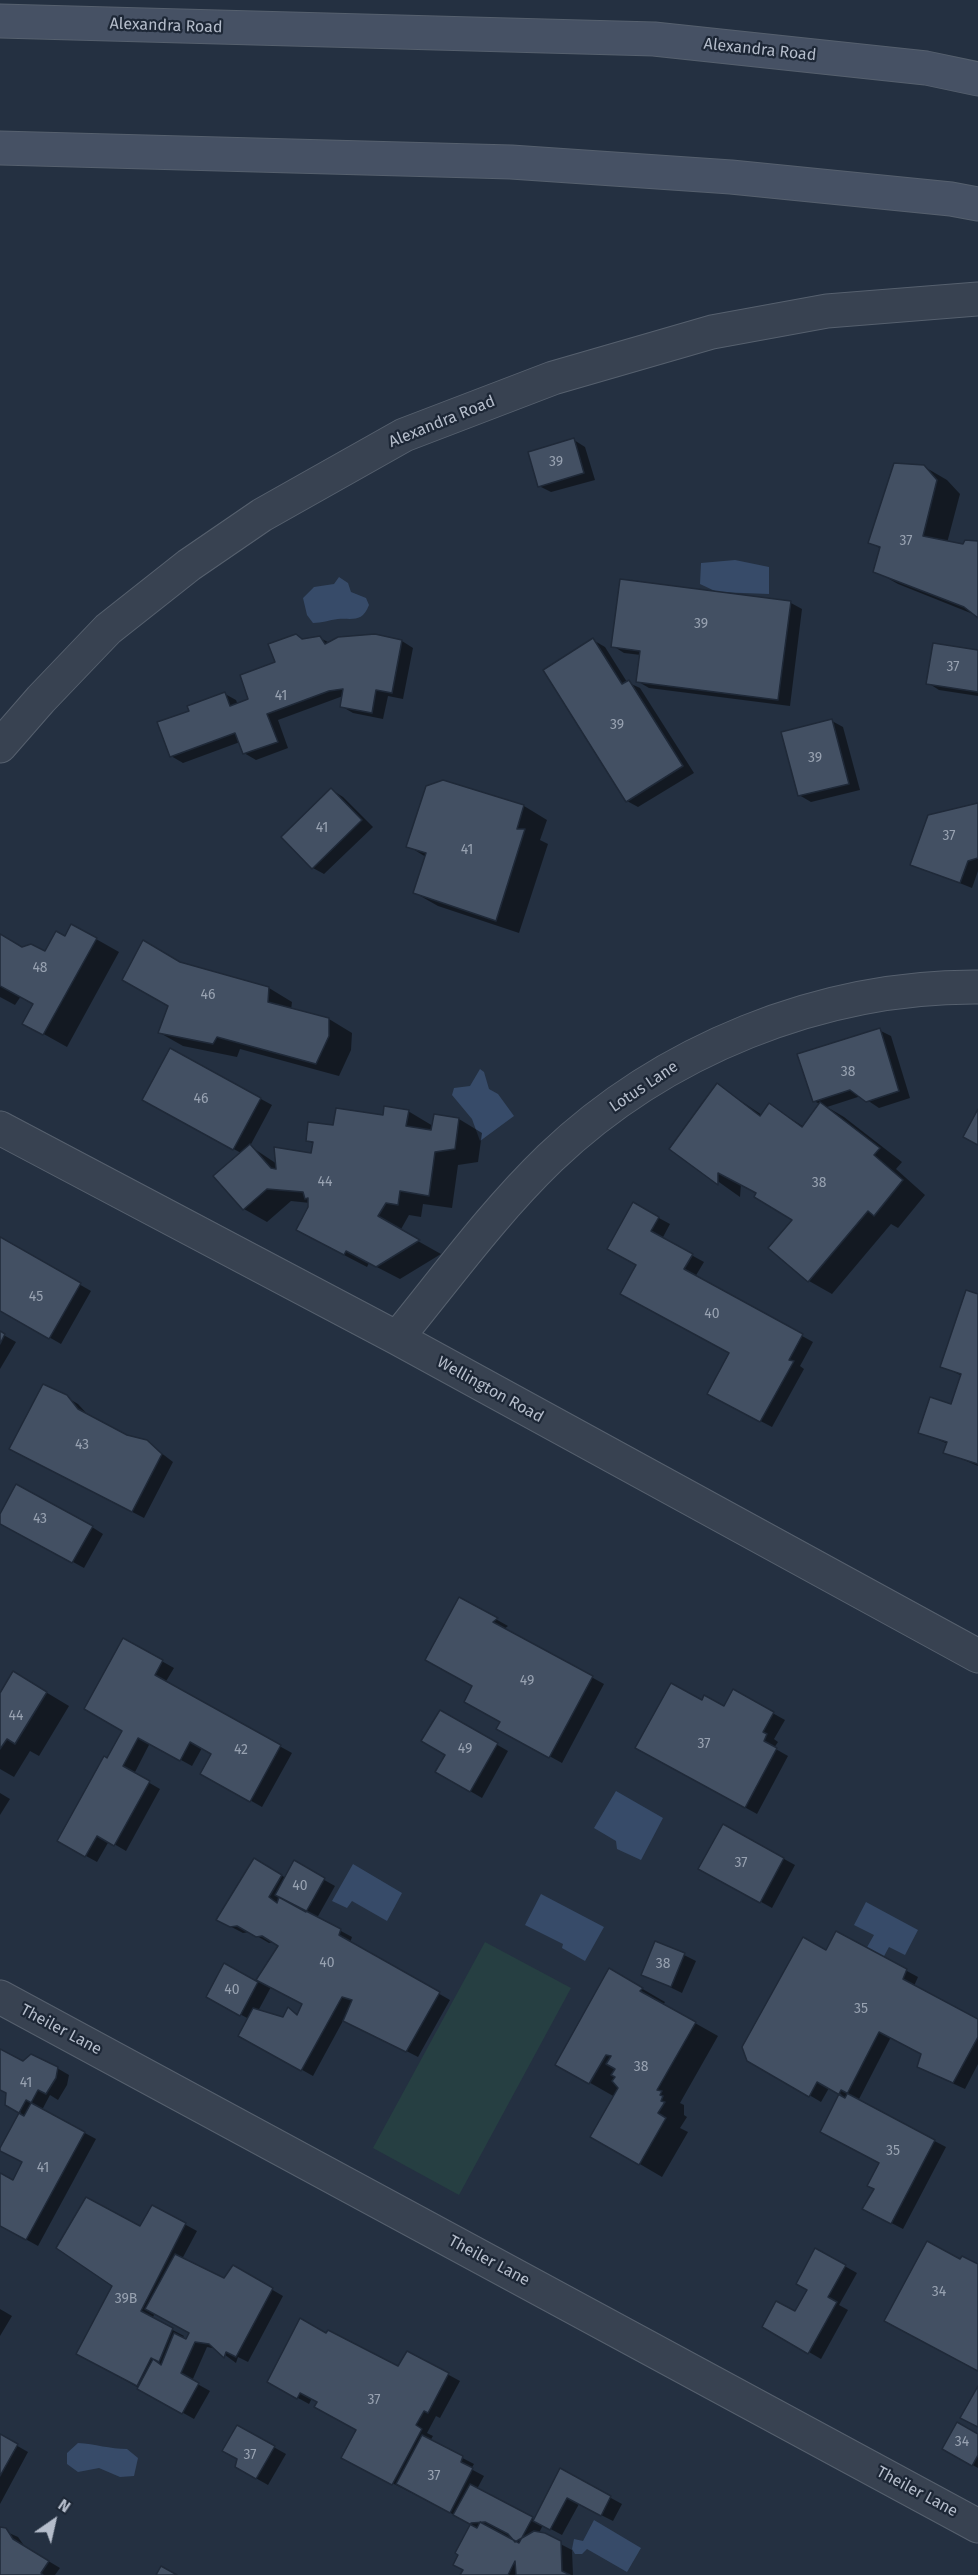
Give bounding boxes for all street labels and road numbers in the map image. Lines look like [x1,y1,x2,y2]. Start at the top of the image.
street label: Alexandra Road [109,14,223,38]
street label: Alexandra Road [703,35,817,65]
street label: Alexandra Road [386,392,498,452]
street label: Lotus Lane [606,1057,682,1117]
street label: Wellington Road [433,1353,547,1427]
street label: Theiler Lane [17,2001,105,2059]
street label: Theiler Lane [445,2232,533,2290]
street label: Theiler Lane [873,2463,961,2521]

